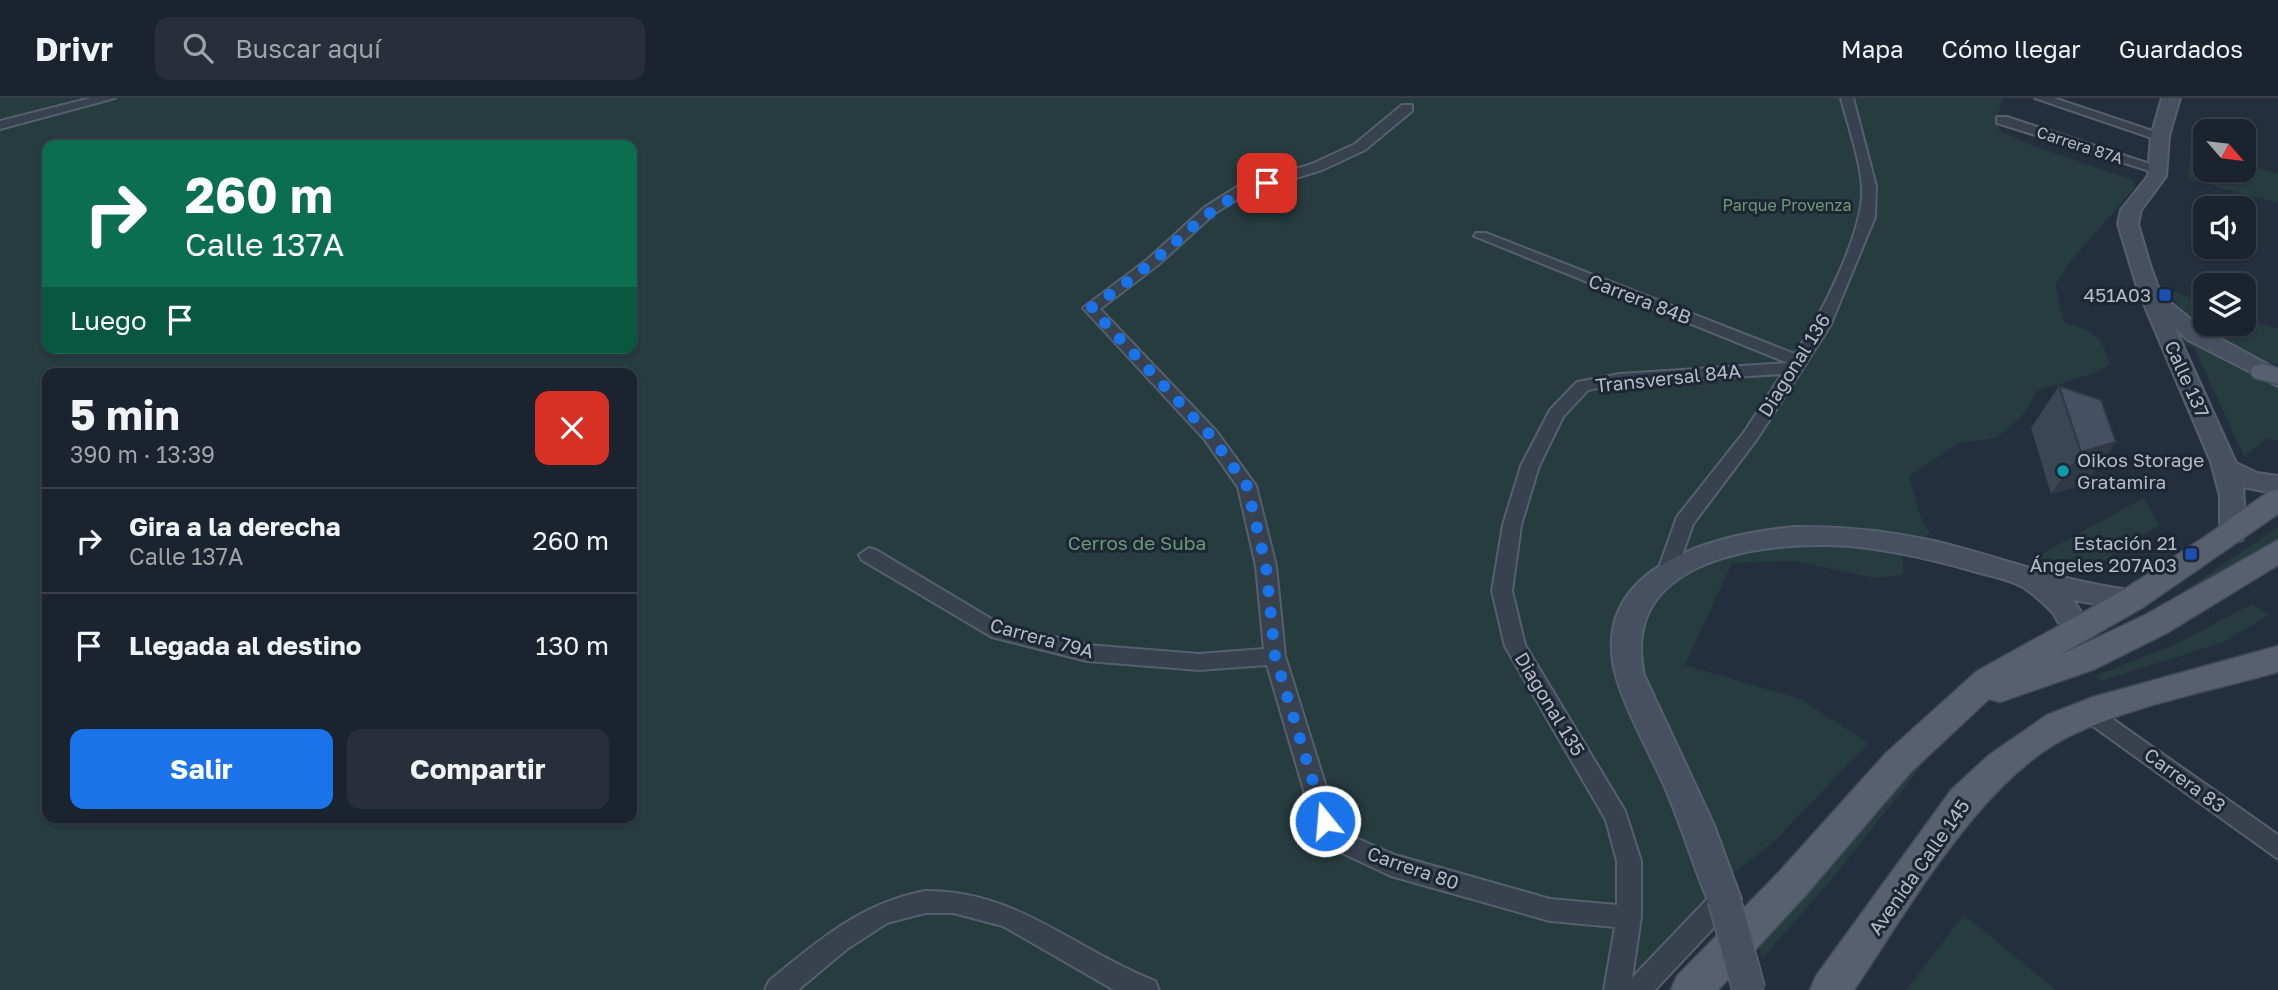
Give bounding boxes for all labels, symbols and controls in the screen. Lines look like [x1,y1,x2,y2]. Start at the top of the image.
search box [155,17,645,80]
text: Drivr [35,29,113,68]
icon: search [179,29,217,67]
text: Buscar aquí [235,33,381,64]
text: Mapa [1841,34,1904,63]
text: Cómo llegar [1942,34,2081,63]
text: Guardados [2119,34,2243,63]
north arrow [2193,119,2256,182]
map controls [2193,119,2256,336]
street label: Carrera 87A [2034,122,2126,168]
pin [1237,153,1297,213]
icon: arrive [1248,164,1286,202]
text: 260 m [185,165,333,224]
icon: right [70,168,161,259]
park label: Parque Provenza [1722,195,1852,215]
button: sound [2193,196,2256,259]
text: Calle 137A [185,225,344,263]
street label: Carrera 84B [1586,268,1695,329]
button: layers [2193,273,2256,336]
place label: 451A03 [2084,283,2151,306]
marker: 451A03 [2157,287,2173,303]
icon: arrive [161,301,199,339]
text: Luego [70,305,147,336]
street label: Diagonal 136 [1753,309,1834,421]
street label: Calle 137 [2160,337,2215,421]
street label: Transversal 84A [1594,358,1742,397]
text: 5 min [70,389,180,439]
button: close [535,391,609,465]
text: 390 m · 13:39 [70,440,215,468]
place label: Oikos Storage Gratamira [2077,448,2204,493]
marker: Oikos Storage Gratamira [2055,463,2071,479]
text: Gira a la derecha [129,511,341,542]
icon: right [70,522,108,560]
text: 260 m [533,525,609,556]
park label: Cerros de Suba [1068,531,1206,554]
place label: Estación 21 Ángeles 207A03 [2030,531,2177,576]
text: Calle 137A [129,542,243,570]
marker: Estación 21 Ángeles 207A03 [2183,546,2199,562]
street label: Carrera 79A [988,613,1097,662]
icon: arrive [70,627,108,665]
text: Llegada al destino [129,630,361,661]
text: 130 m [536,630,609,661]
street label: Diagonal 135 [1510,648,1590,760]
button: Salir [70,729,333,809]
button: Compartir [347,729,609,809]
street label: Carrera 83 [2140,742,2230,817]
position arrow [1288,784,1362,858]
street label: Avenida Calle 145 [1863,795,1974,939]
street label: Carrera 80 [1364,841,1462,894]

